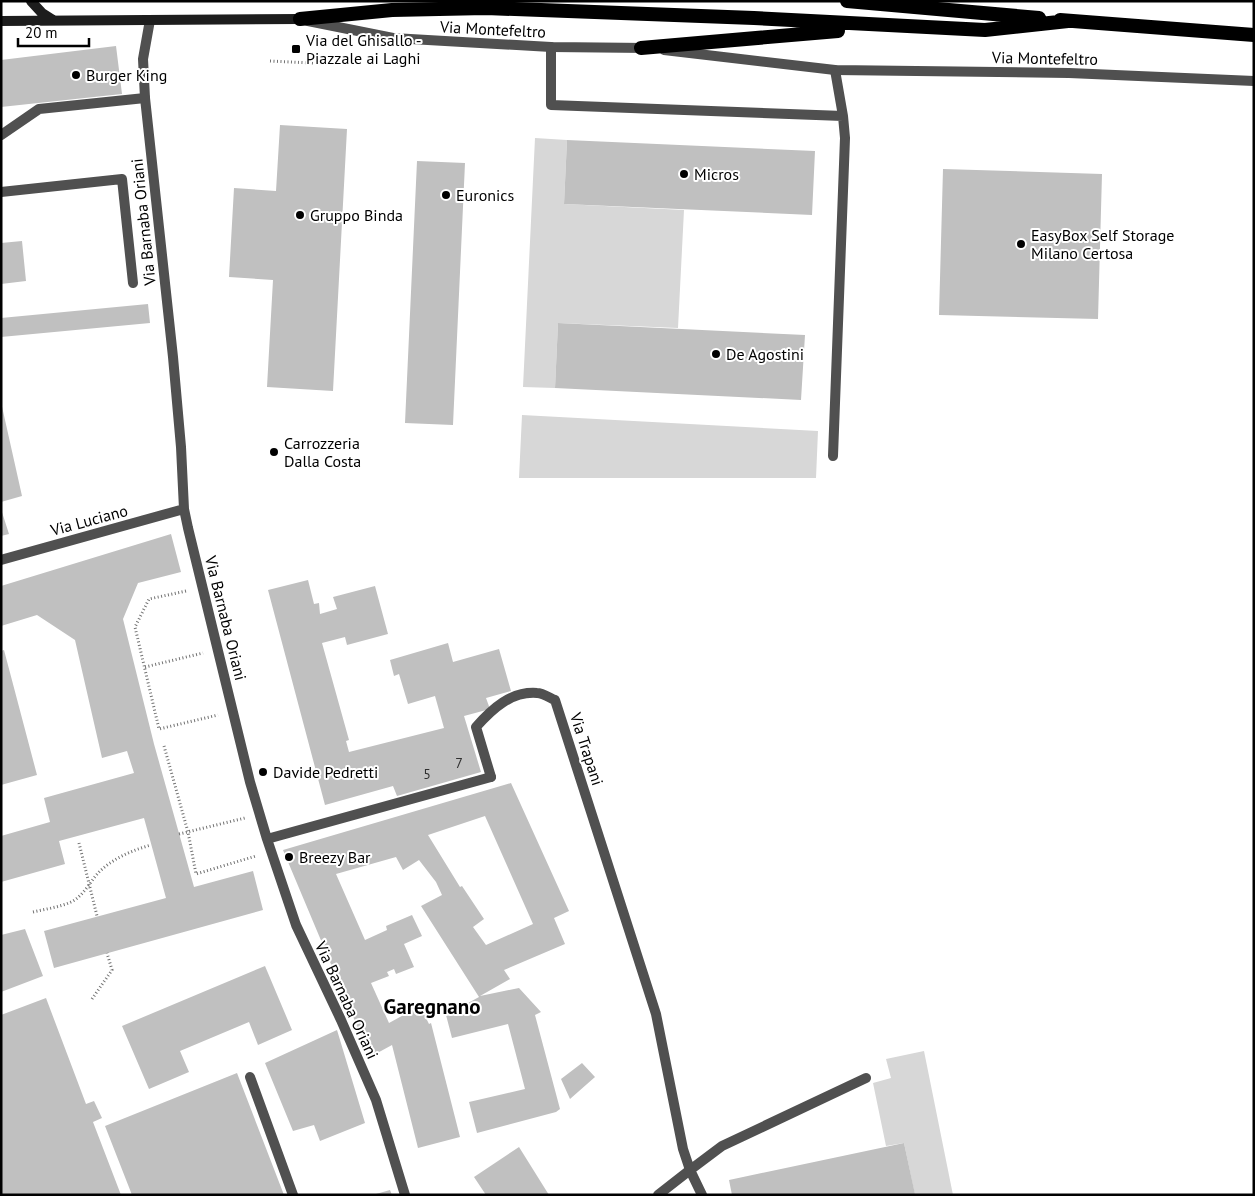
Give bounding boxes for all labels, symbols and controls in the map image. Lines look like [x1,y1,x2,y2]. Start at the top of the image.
scale bar [18,15,89,47]
street label: Via Montefeltro [438,16,547,42]
text: 20 m [25,23,58,42]
place label: Via del Ghisallo - Piazzale ai Laghi [305,30,421,68]
marker: Via del Ghisallo - Piazzale ai Laghi [290,43,302,55]
street label: Via Montefeltro [991,47,1098,69]
place label: Burger King [86,65,167,85]
marker: Burger King [70,69,82,81]
street label: Via Barnaba Oriani [126,158,160,287]
place label: Micros [694,164,739,184]
marker: Micros [678,168,690,180]
place label: Euronics [456,185,514,205]
marker: Euronics [440,189,452,201]
place label: Gruppo Binda [310,205,403,225]
marker: Gruppo Binda [294,209,306,221]
place label: EasyBox Self Storage Milano Certosa [1031,225,1174,263]
marker: EasyBox Self Storage Milano Certosa [1015,238,1027,250]
place label: De Agostini [726,344,804,364]
marker: De Agostini [710,348,722,360]
place label: Carrozzeria Dalla Costa [284,433,361,471]
marker: Carrozzeria Dalla Costa [268,446,280,458]
street label: Via Luciano [47,500,130,540]
street label: Via Barnaba Oriani [201,553,251,682]
street label: Via Trapani [566,709,608,788]
house number: 7 [455,754,463,772]
place label: Davide Pedretti [273,762,378,782]
house number: 5 [423,765,431,783]
marker: Davide Pedretti [257,766,269,778]
place label: Breezy Bar [299,847,371,867]
marker: Breezy Bar [283,851,295,863]
street label: Via Barnaba Oriani [311,937,383,1062]
district label: Garegnano [384,993,480,1020]

